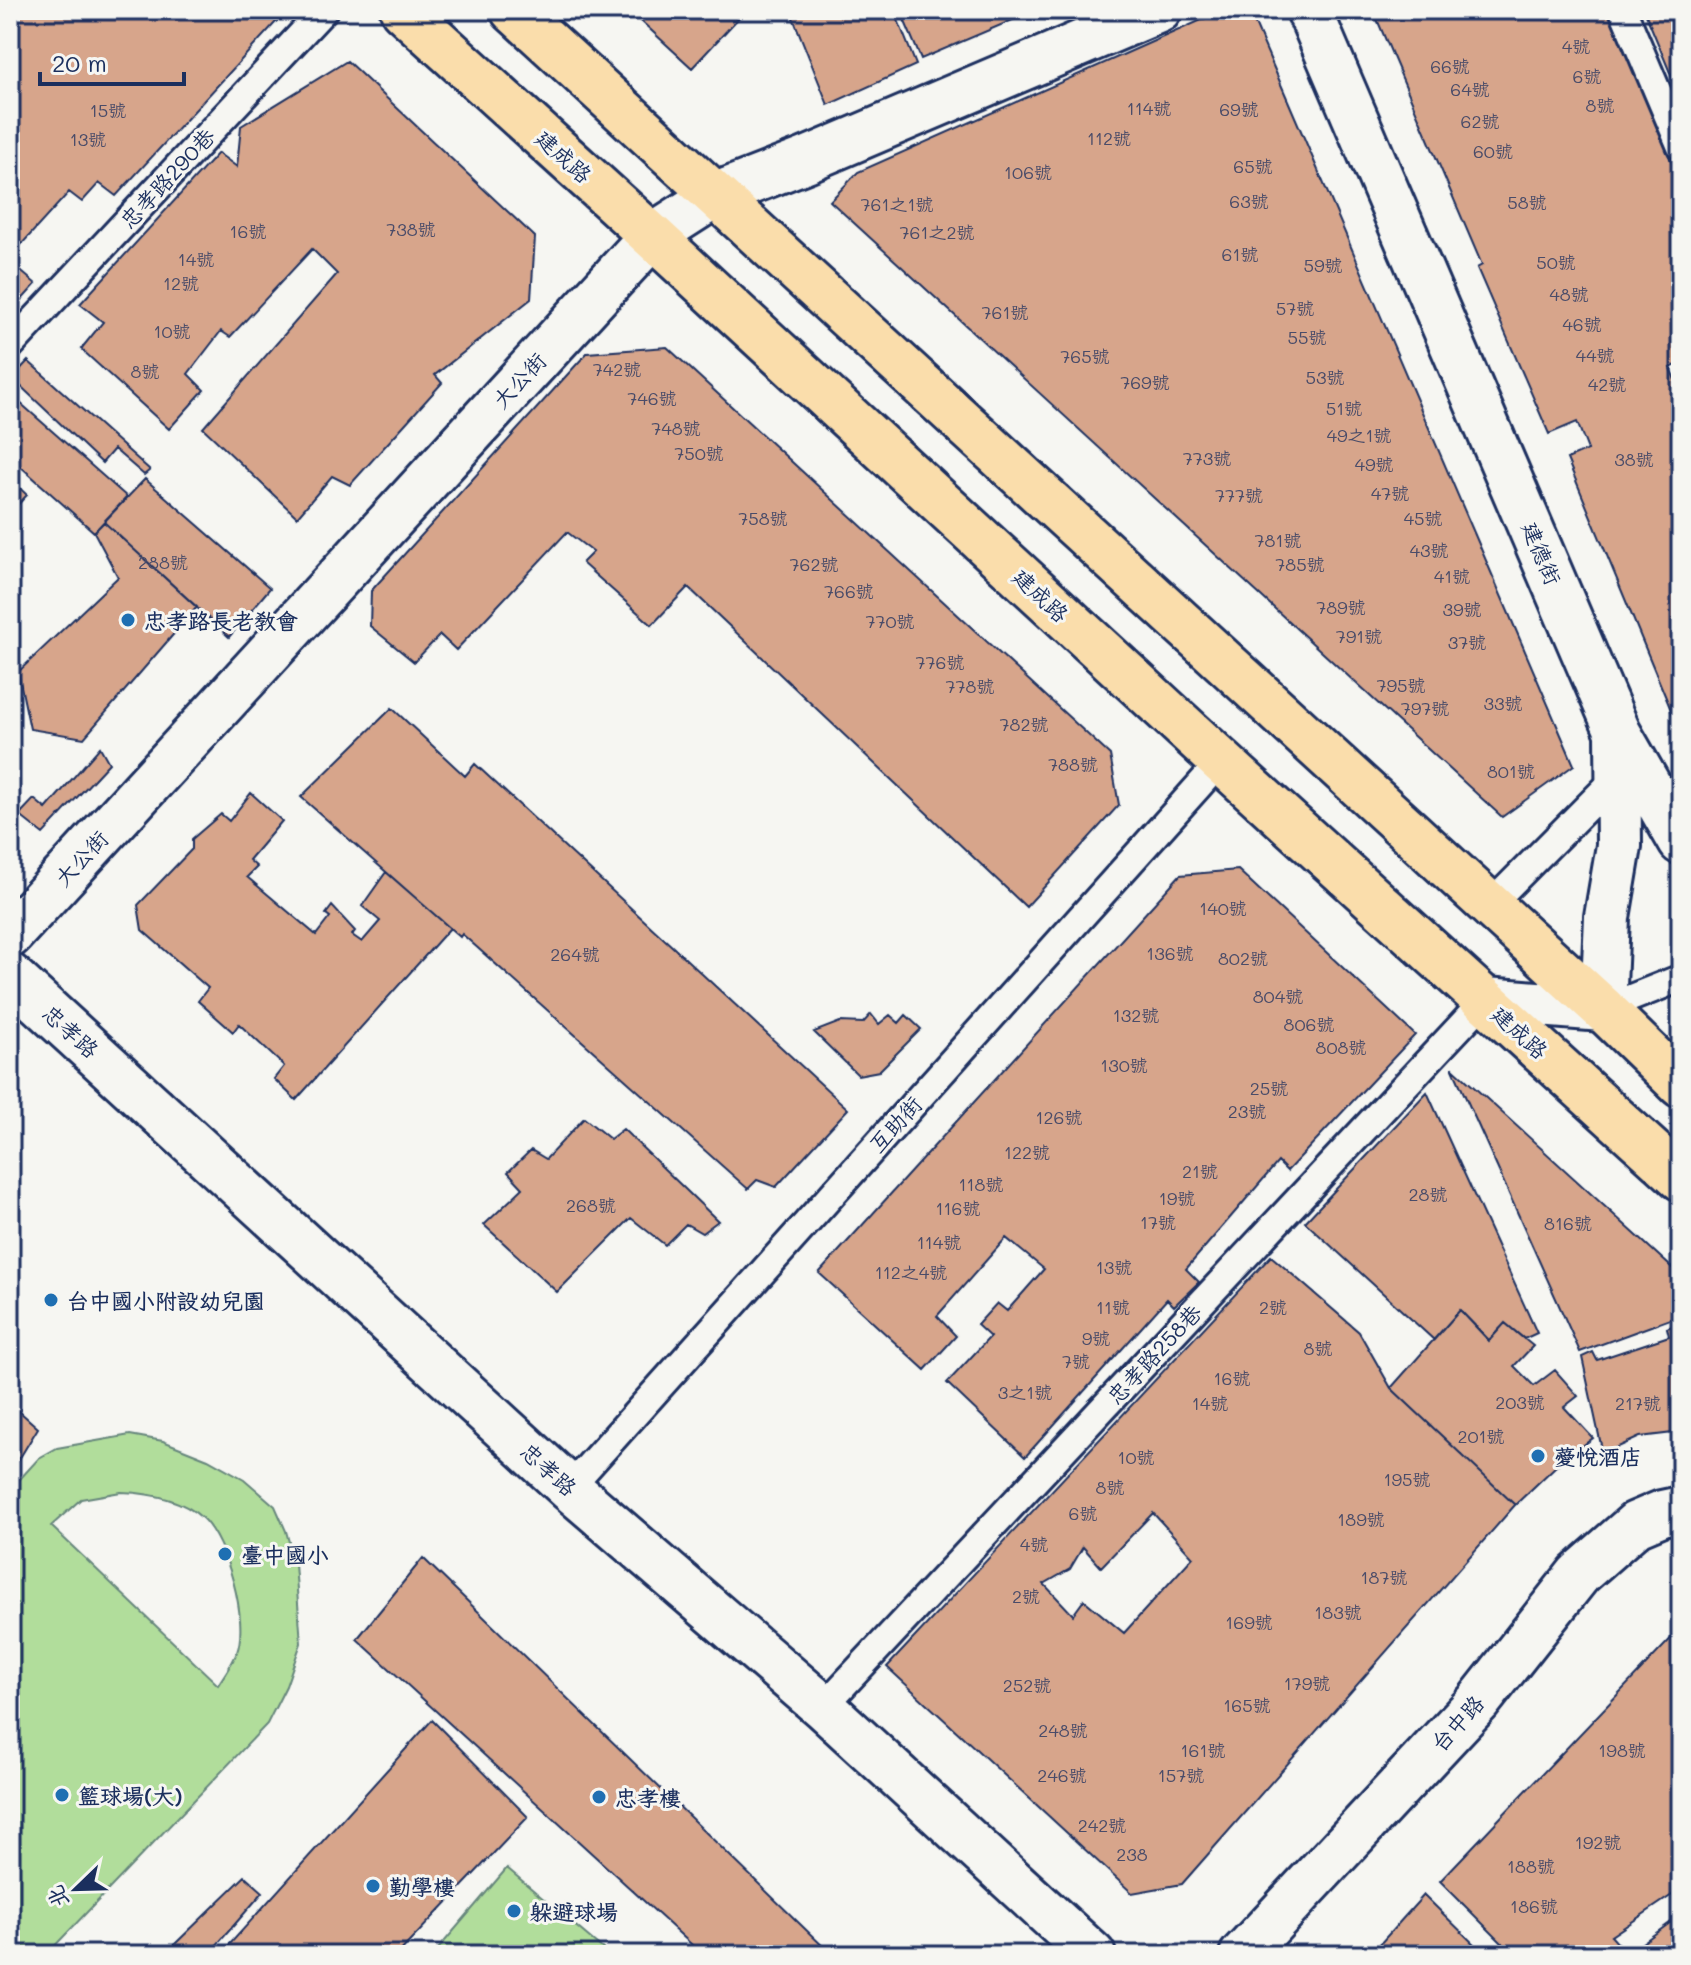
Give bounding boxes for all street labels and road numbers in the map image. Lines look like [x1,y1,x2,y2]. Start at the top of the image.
street label: 忠孝路290巷 [113,122,221,234]
street label: 建成路 [530,123,598,189]
street label: 大公街 [486,346,552,414]
street label: 建德街 [1516,517,1568,589]
street label: 建成路 [1007,562,1075,628]
street label: 大公街 [48,824,114,892]
street label: 忠孝路 [37,998,105,1064]
street label: 建成路 [1486,999,1554,1065]
street label: 互助街 [862,1090,928,1158]
street label: 忠孝路258巷 [1100,1298,1208,1410]
street label: 忠孝路 [515,1436,583,1502]
street label: 台中路 [1424,1689,1490,1757]

